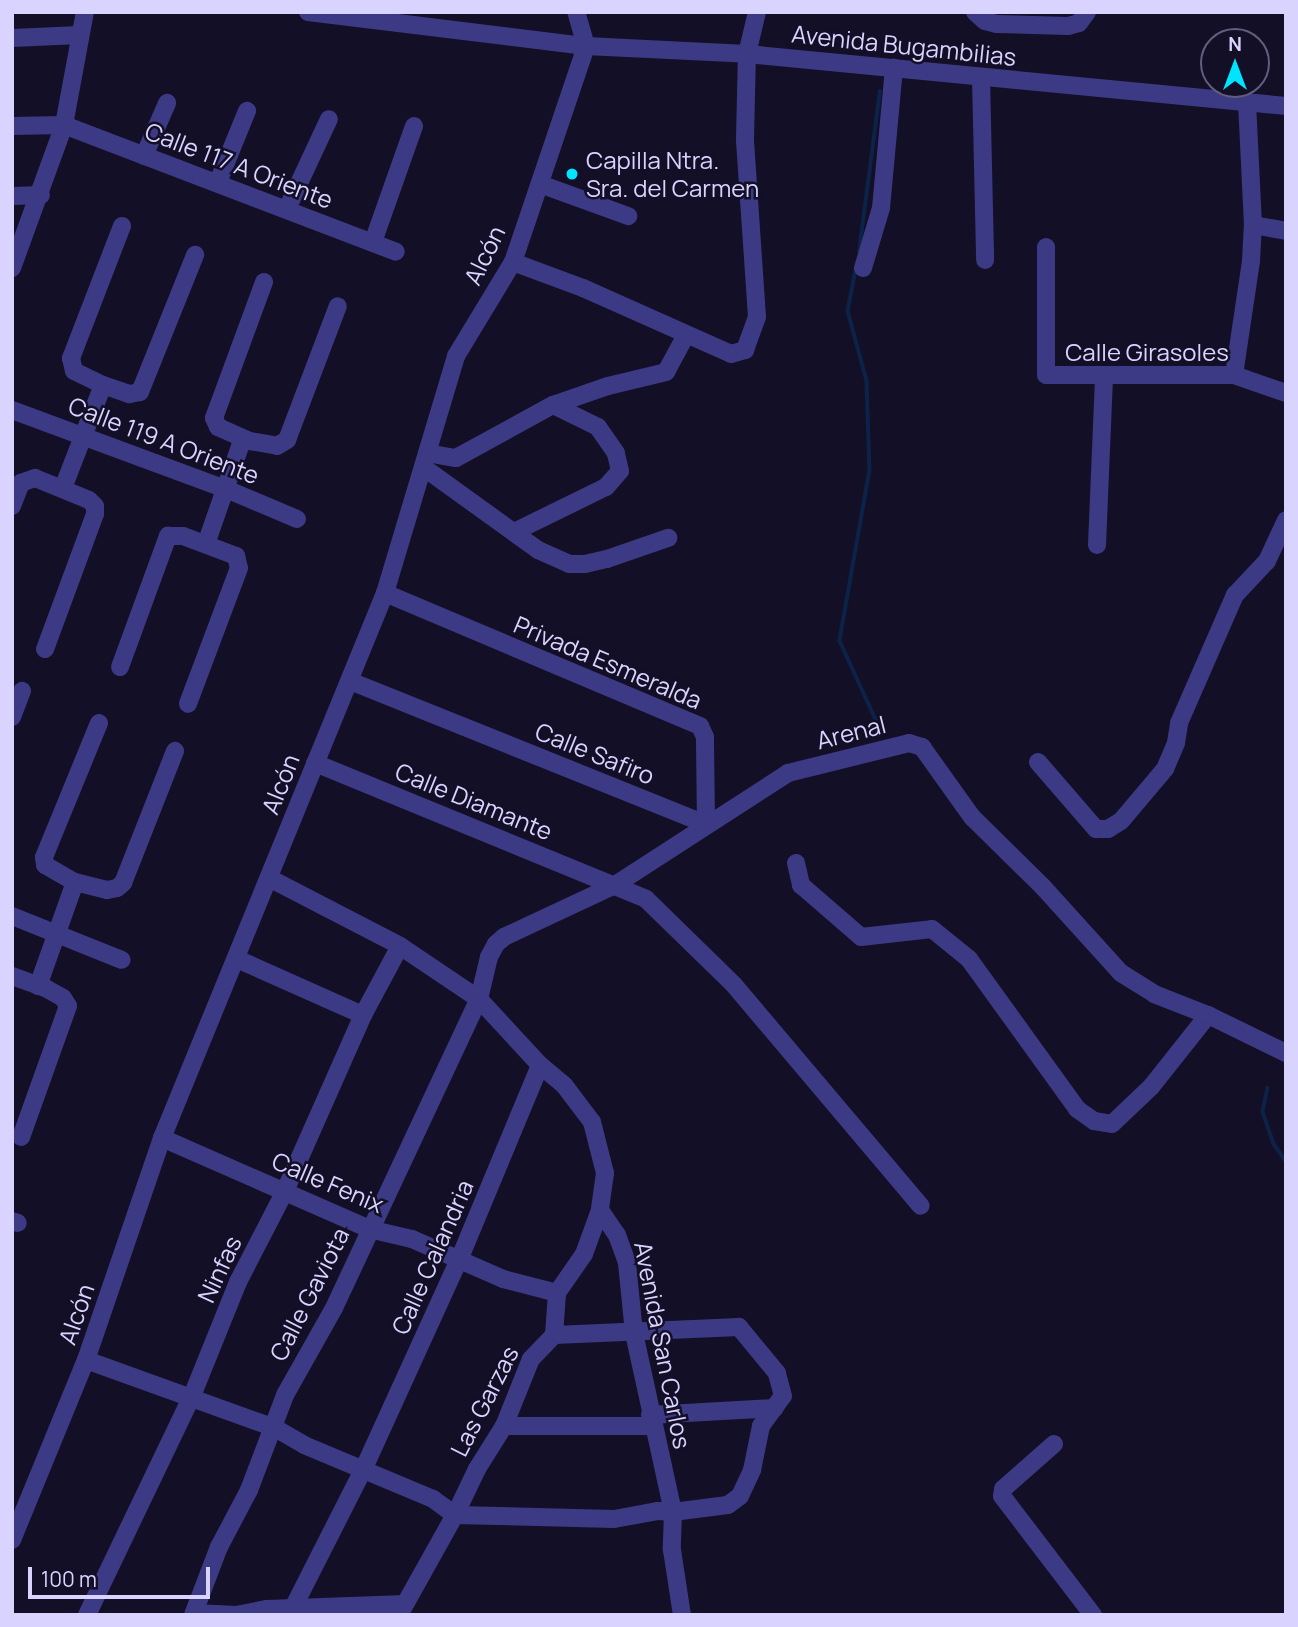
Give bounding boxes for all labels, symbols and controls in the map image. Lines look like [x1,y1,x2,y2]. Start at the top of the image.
street label: Avenida Bugambilias [790,19,1018,71]
north arrow [1200,28,1270,98]
text: N [1228,31,1242,57]
street label: Calle 117 A Oriente [141,116,337,214]
place label: Capilla Ntra. Sra. del Carmen [586,146,759,202]
marker: Capilla Ntra. Sra. del Carmen [564,166,580,182]
street label: Alcón [457,221,511,289]
street label: Calle Girasoles [1065,338,1229,366]
street label: Calle 119 A Oriente [65,390,263,490]
street label: Privada Esmeralda [510,609,706,715]
street label: Arenal [813,710,889,754]
street label: Calle Safiro [531,716,659,790]
street label: Alcón [255,750,305,818]
street label: Calle Diamante [391,756,557,846]
street label: Calle Fenix [268,1146,388,1218]
street label: Calle Calandria [385,1175,479,1339]
street label: Calle Gaviota [263,1223,355,1365]
street label: Ninfas [191,1231,247,1307]
street label: Avenida San Carlos [629,1239,697,1451]
street label: Alcón [52,1280,100,1348]
street label: Las Garzas [444,1341,524,1461]
scale bar [32,1554,214,1598]
text: 100 m [41,1565,97,1593]

